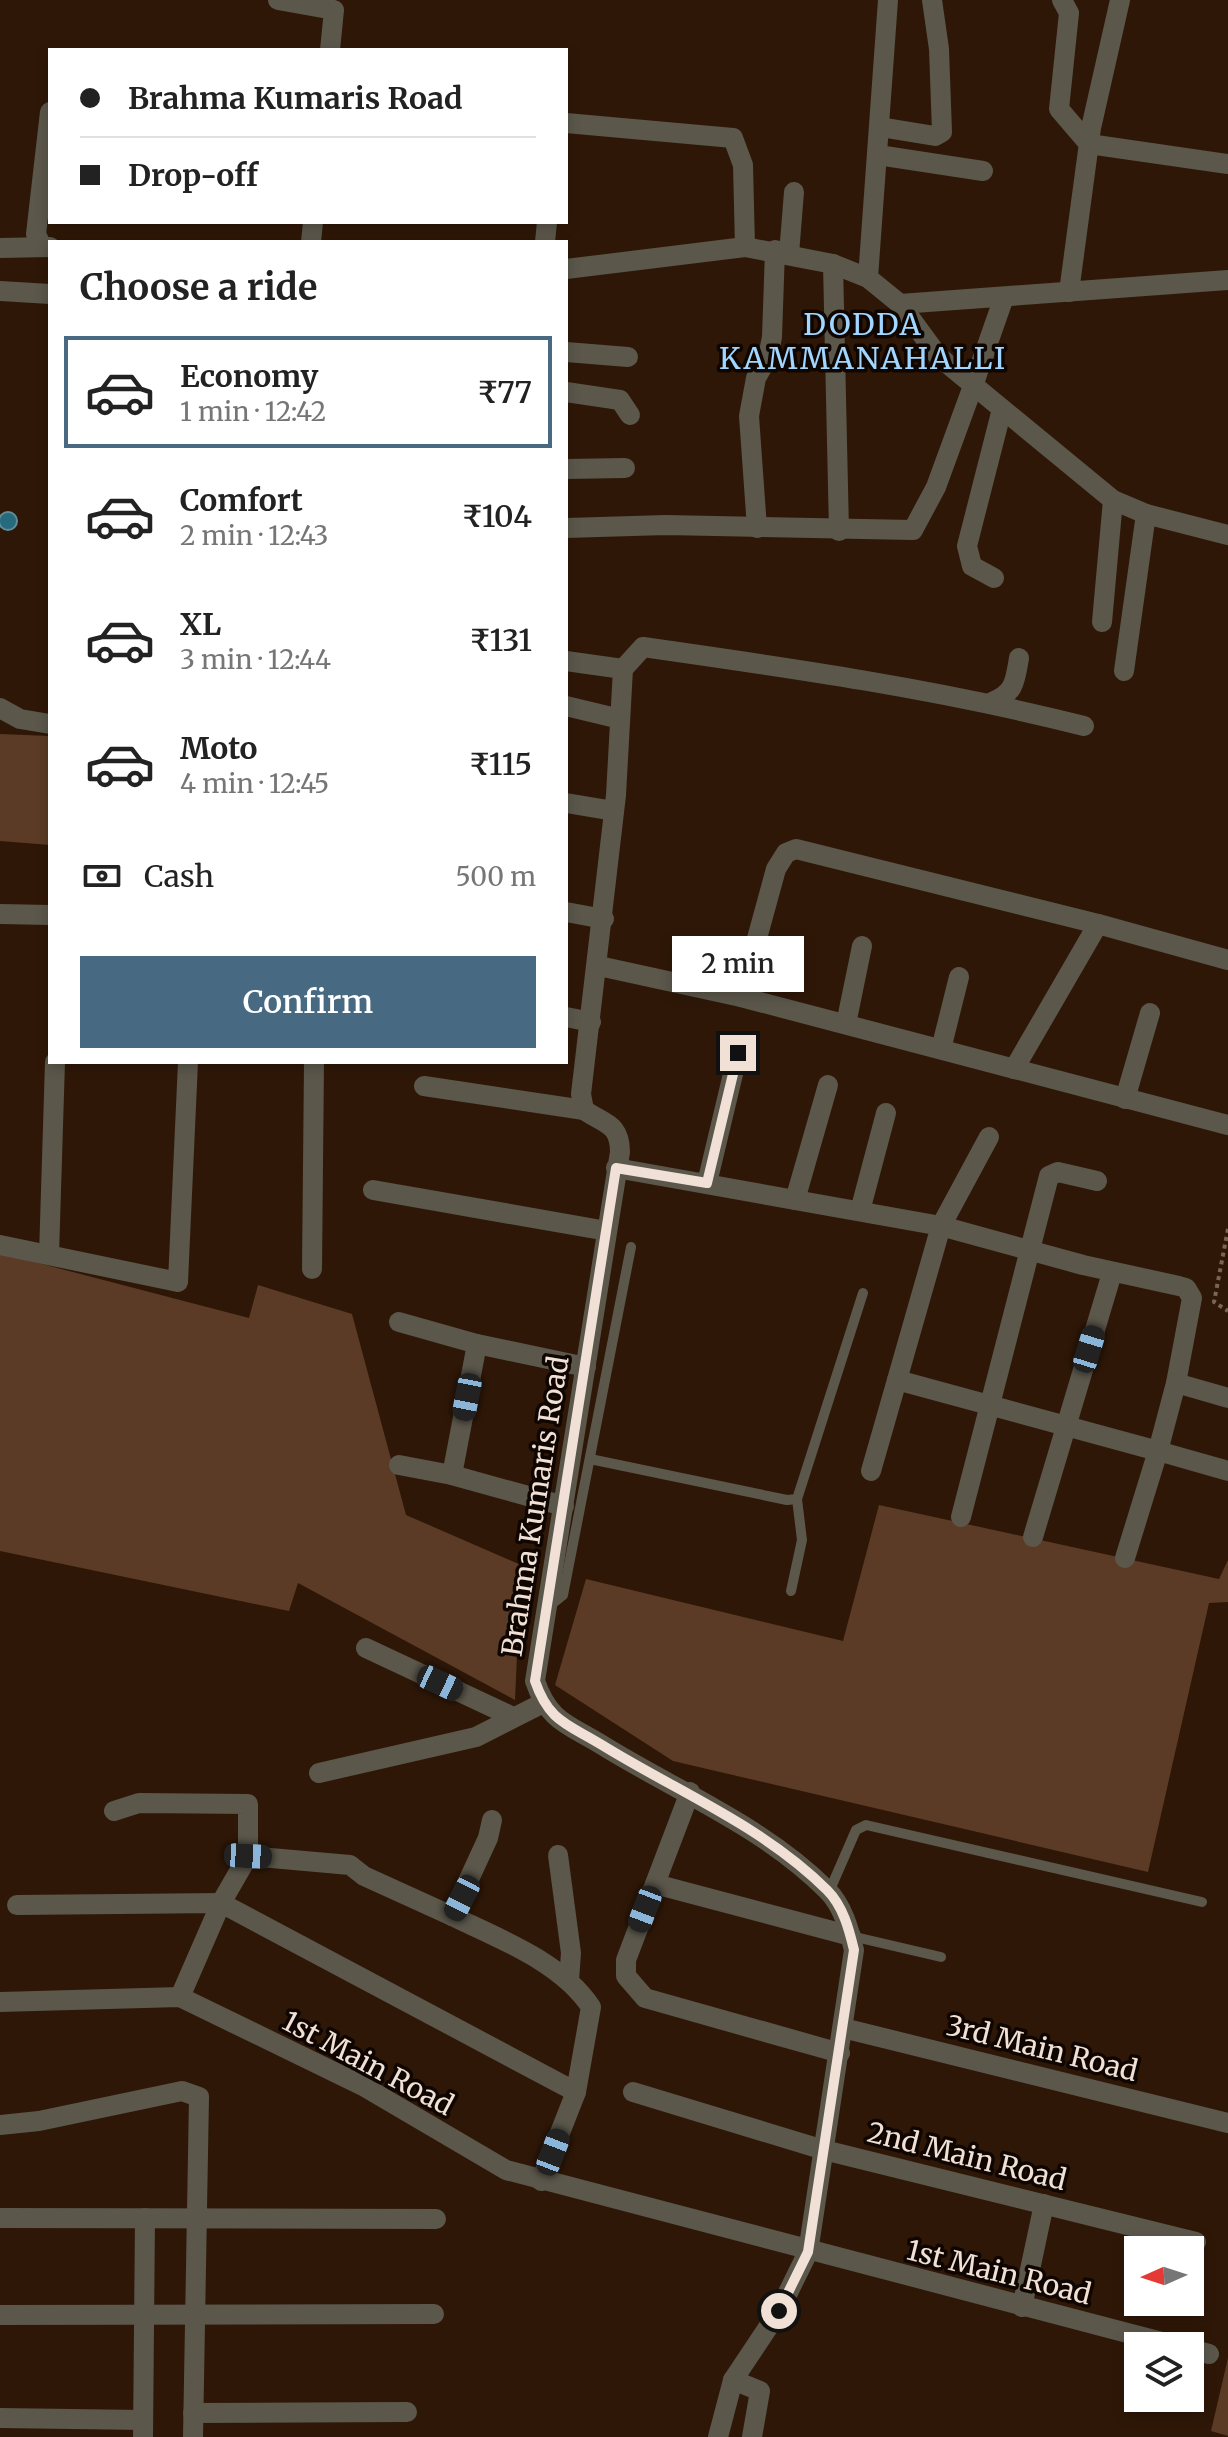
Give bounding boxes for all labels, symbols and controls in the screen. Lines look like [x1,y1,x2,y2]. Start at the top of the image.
text: Brahma Kumaris Road [128,79,462,117]
text: Drop-off [128,156,258,194]
text: Choose a ride [80,265,317,310]
district label: DODDA KAMMANAHALLI [719,305,1007,377]
icon: car [84,356,156,428]
text: Economy [180,357,318,395]
text: ₹77 [477,373,532,411]
text: 1 min · 12:42 [180,395,326,428]
icon: car [84,480,156,552]
text: Comfort [180,481,303,519]
text: ₹104 [462,497,532,535]
text: 2 min · 12:43 [180,519,328,552]
icon: car [84,604,156,676]
text: XL [180,605,221,643]
text: ₹131 [470,621,532,659]
text: 3 min · 12:44 [180,643,331,676]
icon: car [84,728,156,800]
text: Moto [180,729,258,767]
text: ₹115 [469,745,532,783]
text: 4 min · 12:45 [180,767,329,800]
icon: cash [80,854,124,898]
text: Cash [144,857,214,895]
text: 500 m [456,860,536,893]
callout: 2 min [672,937,804,993]
text: 2 min [701,947,775,980]
button: Confirm [80,956,536,1048]
route end [720,1035,756,1071]
car [1071,1323,1107,1375]
street label: Brahma Kumaris Road [493,1353,577,1659]
car [451,1371,483,1423]
car [413,1662,467,1704]
car [223,1843,273,1869]
car [440,1871,484,1925]
car [625,1882,665,1936]
street label: 1st Main Road [276,2003,460,2123]
street label: 3rd Main Road [943,2007,1141,2089]
street label: 2nd Main Road [864,2114,1070,2198]
car [533,2125,573,2179]
street label: 1st Main Road [903,2232,1095,2312]
north arrow [1124,2236,1204,2316]
map controls [1124,2236,1204,2412]
route start [761,2293,797,2329]
button: layers [1124,2332,1204,2412]

